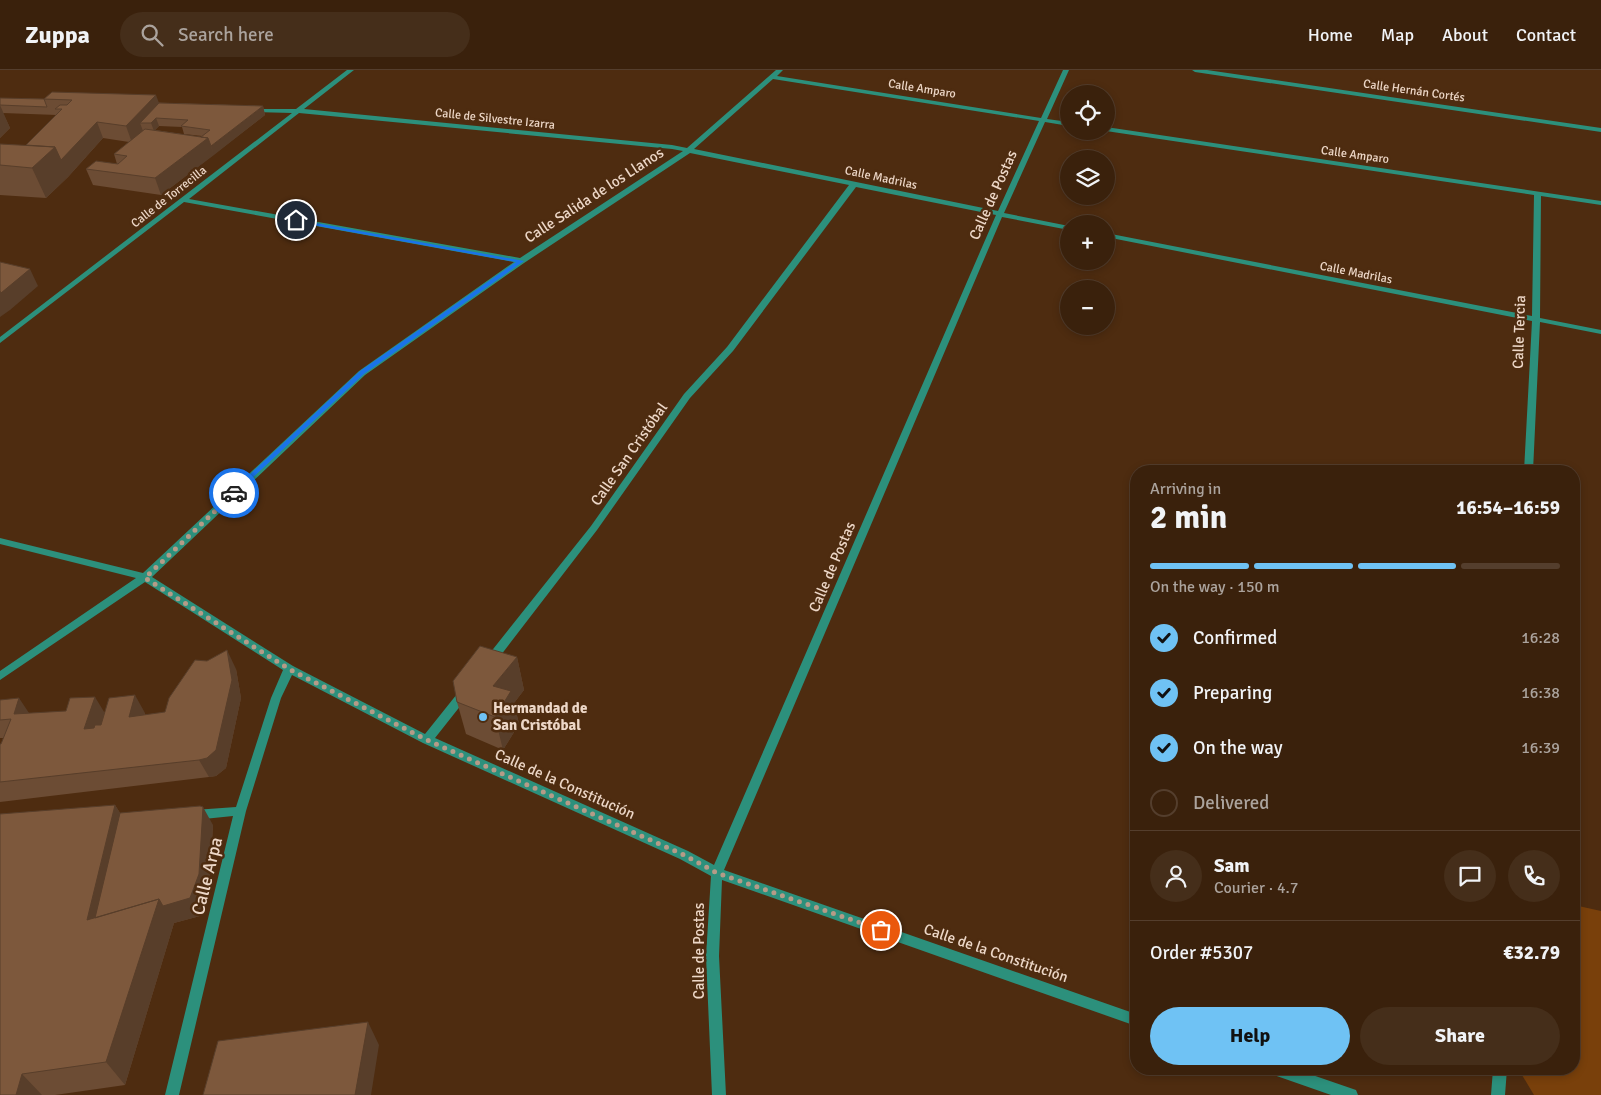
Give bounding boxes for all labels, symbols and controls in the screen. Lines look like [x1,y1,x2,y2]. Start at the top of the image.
search box [120,12,470,57]
text: Zuppa [25,20,90,50]
icon: search [138,21,166,49]
text: Search here [178,23,274,47]
text: Home [1308,24,1353,46]
text: Map [1381,24,1414,46]
text: About [1442,24,1488,46]
text: Contact [1516,24,1576,46]
street label: Calle Amparo [887,76,957,102]
street label: Calle Hernán Cortés [1362,76,1466,106]
map controls [1060,85,1115,335]
button: locate [1060,85,1115,140]
street label: Calle de Silvestre Izarra [434,105,556,133]
street label: Calle Salida de los Llanos [521,143,667,247]
street label: Calle Amparo [1320,143,1390,167]
street label: Calle de Postas [965,147,1021,243]
button: layers [1060,150,1115,205]
street label: Calle de Torrecilla [128,163,210,231]
street label: Calle Madrilas [843,163,919,193]
pin [275,199,317,241]
icon: home [282,206,310,234]
button: + [1060,215,1115,270]
street label: Calle Madrilas [1318,259,1394,287]
button: − [1060,280,1115,335]
street label: Calle Tercia [1509,295,1529,369]
street label: Calle San Cristóbal [587,399,671,509]
courier [209,468,259,518]
icon: car [220,479,248,507]
text: Arriving in [1150,479,1221,499]
text: 16:54–16:59 [1456,496,1560,520]
text: 2 min [1150,498,1227,537]
street label: Calle de Postas [805,519,859,615]
text: On the way · 150 m [1150,577,1280,597]
icon: check [1150,624,1178,652]
text: Confirmed [1193,626,1277,650]
text: 16:28 [1521,628,1560,648]
icon: check [1150,679,1178,707]
text: Preparing [1193,681,1272,705]
text: 16:38 [1521,683,1560,703]
place label: Hermandad de San Cristóbal [493,699,587,734]
marker: Hermandad de San Cristóbal [477,711,489,723]
icon: check [1150,734,1178,762]
text: On the way [1193,736,1283,760]
text: 16:39 [1521,738,1560,758]
street label: Calle de la Constitución [492,745,638,823]
text: Delivered [1193,791,1269,815]
street label: Calle Arpa [187,835,227,917]
button: person [1150,850,1202,902]
button: chat [1444,850,1496,902]
button: phone [1508,850,1560,902]
text: Sam [1214,854,1250,878]
text: Courier · 4.7 [1214,878,1298,898]
street label: Calle de Postas [690,902,708,999]
pin [860,909,902,951]
icon: bag [867,916,895,944]
street label: Calle de la Constitución [921,920,1071,986]
text: Order #5307 [1150,941,1253,965]
text: €32.79 [1503,941,1560,965]
button: Help [1150,1007,1350,1065]
button: Share [1360,1007,1560,1065]

